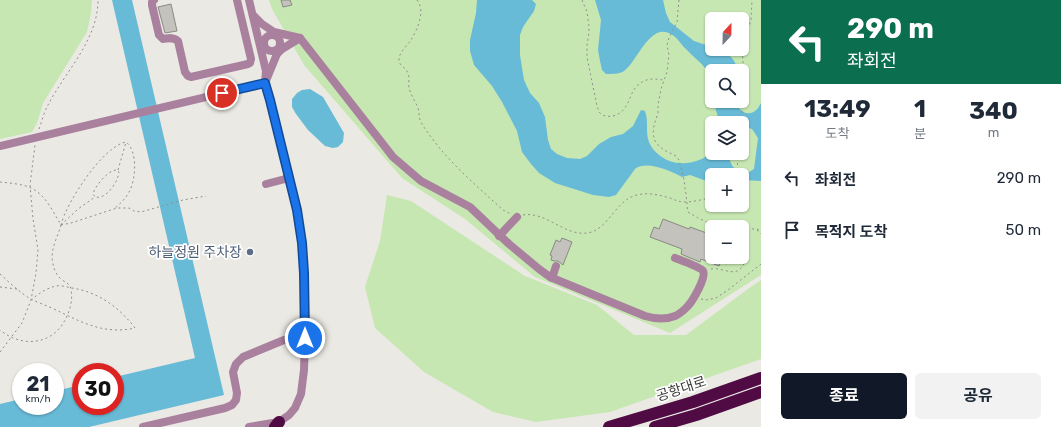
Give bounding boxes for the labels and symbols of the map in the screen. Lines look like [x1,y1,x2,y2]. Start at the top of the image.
north arrow [705,12,749,56]
pin [205,76,239,110]
place label: 하늘정원 주차장 [148,244,242,261]
marker: 하늘정원 주차장 [245,247,255,257]
position arrow [284,317,326,359]
speed limit sign: 30 [72,363,124,415]
street label: 공항대로 [654,373,708,405]

